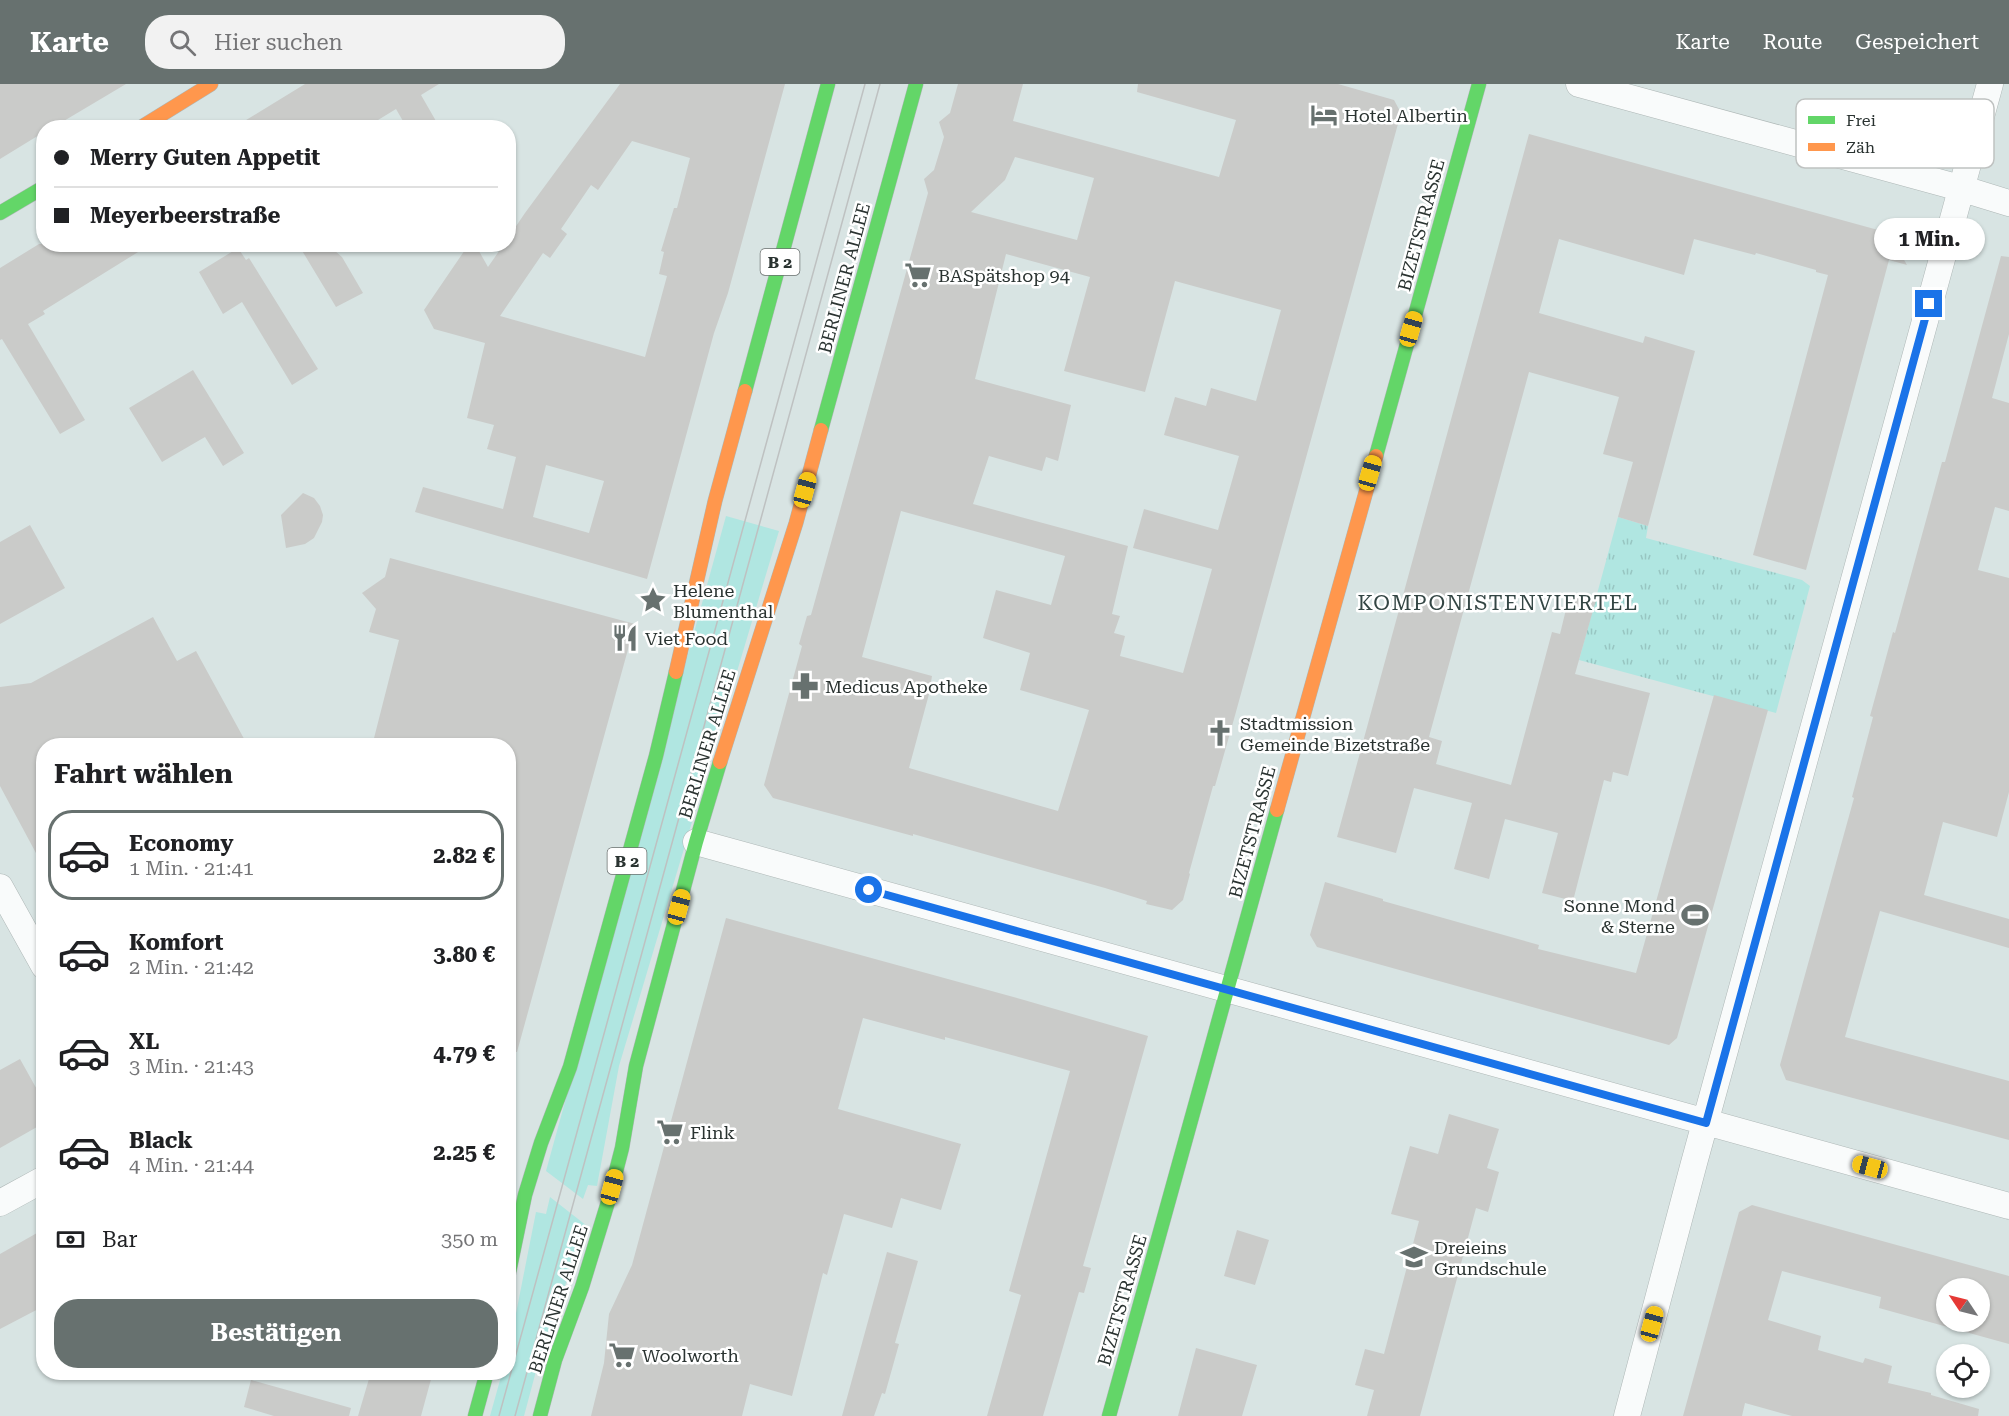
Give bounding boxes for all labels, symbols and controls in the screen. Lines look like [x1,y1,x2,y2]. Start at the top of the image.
search box [145,15,565,69]
text: Karte [30,26,109,59]
icon: search [166,26,199,59]
text: Hier suchen [214,30,343,55]
text: Karte [1675,30,1730,54]
text: Route [1763,30,1822,54]
text: Gespeichert [1855,30,1979,54]
legend [1796,99,1994,168]
hotel icon: Hotel Albertin [1309,100,1339,130]
place label: Hotel Albertin [1344,105,1468,126]
text: Frei [1846,111,1876,130]
text: Zäh [1846,138,1875,157]
text: Merry Guten Appetit [90,145,320,170]
street label: BIZETSTRASSE [1393,157,1449,293]
street label: BERLINER ALLEE [814,200,874,356]
text: Meyerbeerstraße [90,203,280,228]
callout: 1 Min. [1874,217,1984,259]
text: 1 Min. [1899,227,1960,251]
road number: B 2 [760,249,800,275]
supermarket icon: BASpätshop 94 [903,260,933,290]
place label: BASpätshop 94 [938,265,1070,286]
route end [1915,290,1942,317]
car [1397,309,1425,349]
car [1356,453,1384,493]
car [792,470,818,510]
place label: Helene Blumenthal [673,580,774,622]
place icon: Helene Blumenthal [638,585,668,615]
district label: KOMPONISTENVIERTEL [1357,591,1639,615]
restaurant icon: Viet Food [610,623,640,653]
place label: Viet Food [645,628,729,649]
street label: BERLINER ALLEE [674,667,740,821]
pharmacy icon: Medicus Apotheke [790,671,820,701]
place label: Medicus Apotheke [825,676,988,697]
place label: Stadtmission Gemeinde Bizetstraße [1240,713,1430,755]
church icon: Stadtmission Gemeinde Bizetstraße [1205,718,1235,748]
text: Fahrt wählen [54,758,233,790]
street label: BIZETSTRASSE [1224,764,1280,900]
icon: car [57,828,111,882]
text: Economy [129,831,233,856]
text: 2.82 € [433,843,495,868]
road number: B 2 [608,848,646,874]
text: 1 Min. · 21:41 [129,856,254,880]
route start [855,876,882,903]
car [666,887,692,927]
place label: Sonne Mond & Sterne [1564,895,1675,937]
sports icon: Sonne Mond & Sterne [1680,900,1710,930]
icon: car [57,927,111,981]
text: Komfort [129,930,224,955]
text: 3.80 € [433,942,495,967]
text: 2 Min. · 21:42 [129,955,254,979]
icon: car [57,1026,111,1080]
text: XL [129,1029,159,1054]
text: 4.79 € [433,1041,495,1066]
text: 3 Min. · 21:43 [129,1054,254,1078]
supermarket icon: Flink [655,1117,685,1147]
place label: Flink [690,1122,735,1143]
icon: car [57,1125,111,1179]
text: Black [129,1128,193,1153]
text: 2.25 € [433,1140,495,1165]
text: 4 Min. · 21:44 [129,1153,254,1177]
car [1850,1154,1890,1180]
car [599,1167,625,1207]
street label: BERLINER ALLEE [524,1222,592,1376]
icon: cash [54,1223,87,1256]
text: Bar [102,1227,138,1252]
text: 350 m [441,1227,498,1251]
street label: BIZETSTRASSE [1093,1232,1151,1368]
place label: Dreieins Grundschule [1434,1237,1547,1279]
school or university icon: Dreieins Grundschule [1399,1242,1429,1272]
north arrow [1936,1278,1990,1332]
map controls [1936,1278,1990,1398]
button: Bestätigen [54,1299,498,1368]
car [1639,1304,1665,1344]
supermarket icon: Woolworth [607,1340,637,1370]
button: locate [1936,1344,1990,1398]
place label: Woolworth [642,1345,739,1366]

